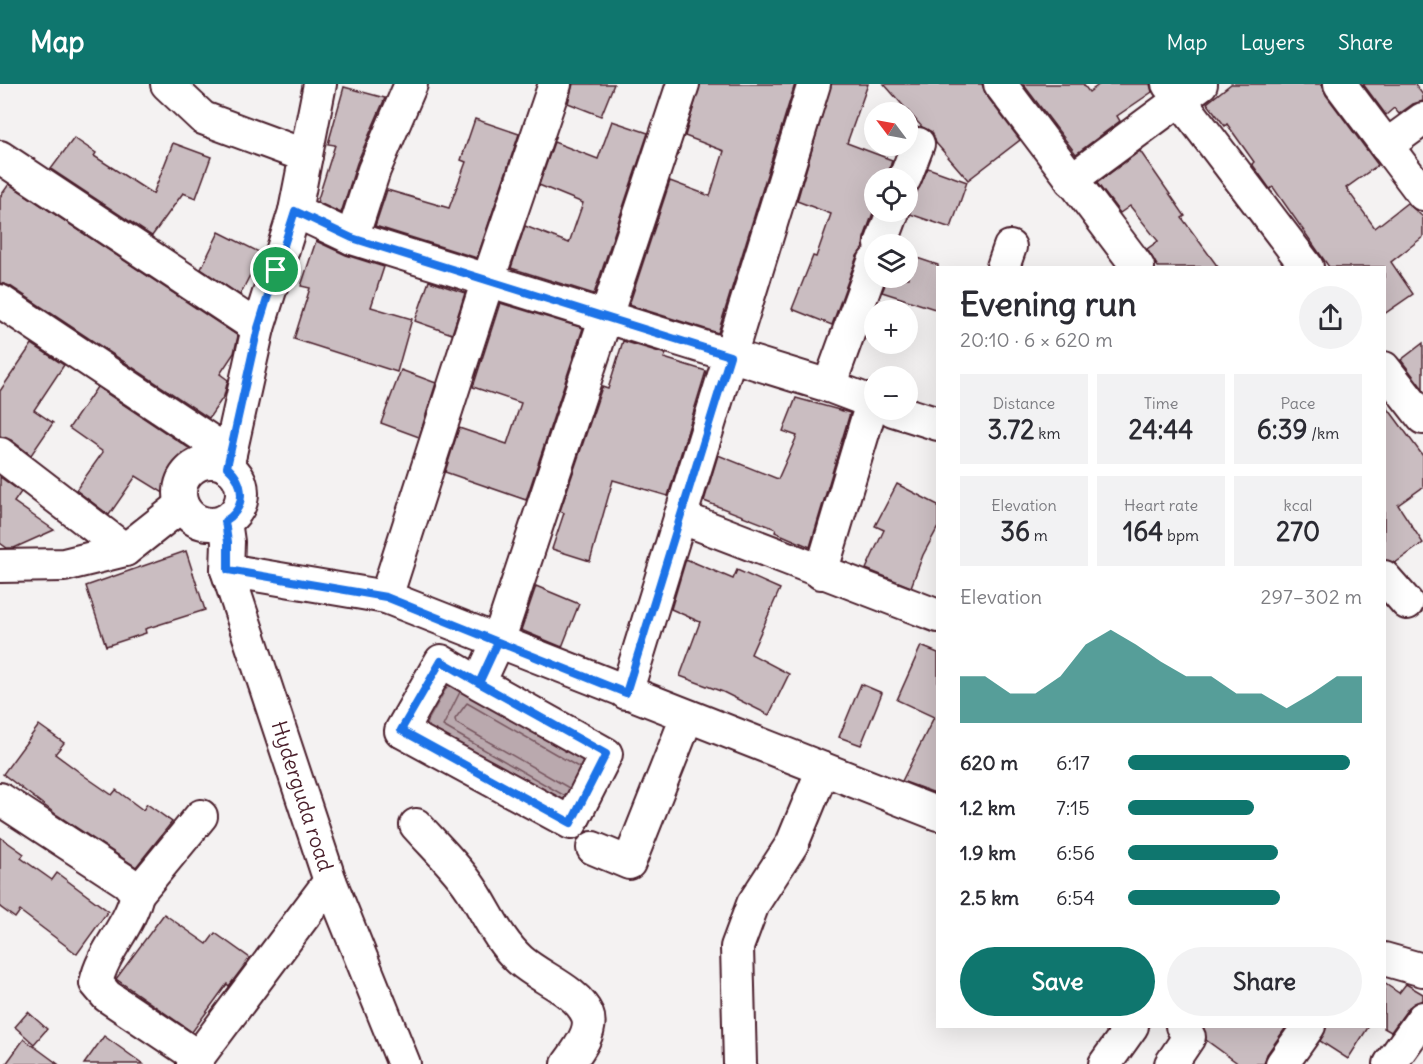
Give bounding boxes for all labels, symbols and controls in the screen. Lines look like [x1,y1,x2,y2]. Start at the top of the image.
text: Map [30,24,84,60]
text: Map [1167,29,1207,56]
text: Layers [1240,29,1305,56]
text: Share [1338,29,1393,56]
north arrow [864,102,918,156]
map controls [864,102,918,420]
button: locate [864,168,918,222]
button: layers [864,234,918,288]
pin [250,244,301,295]
icon: arrive [259,253,292,286]
text: Evening run [960,283,1136,325]
button: share [1299,286,1362,349]
button: + [864,300,918,354]
text: 20:10 · 6 × 620 m [960,327,1113,352]
button: − [864,366,918,420]
text: Distance [993,393,1055,413]
text: Time [1144,393,1178,413]
text: Pace [1281,393,1315,413]
text: 3.72 [987,413,1035,446]
text: 24:44 [1129,413,1193,446]
text: 6:39 [1257,413,1307,446]
text: km [1035,423,1061,443]
text: /km [1307,423,1339,443]
text: Elevation [991,495,1057,515]
text: Heart rate [1124,495,1198,515]
text: kcal [1284,495,1312,515]
text: 36 [1000,515,1030,548]
text: 164 [1123,515,1163,548]
text: 270 [1276,515,1320,548]
text: m [1030,525,1048,545]
text: bpm [1163,525,1199,545]
text: Elevation [960,584,1042,609]
text: 297–302 m [1261,584,1362,609]
street label: Hyderguda road [265,717,340,874]
text: 620 m [960,750,1018,775]
text: 6:17 [1056,750,1090,775]
text: 1.2 km [960,795,1016,820]
text: 7:15 [1056,795,1090,820]
text: 1.9 km [960,840,1016,865]
text: 6:56 [1056,840,1095,865]
text: 2.5 km [960,885,1019,910]
text: 6:54 [1056,885,1095,910]
button: Save [960,947,1155,1016]
button: Share [1167,947,1362,1016]

